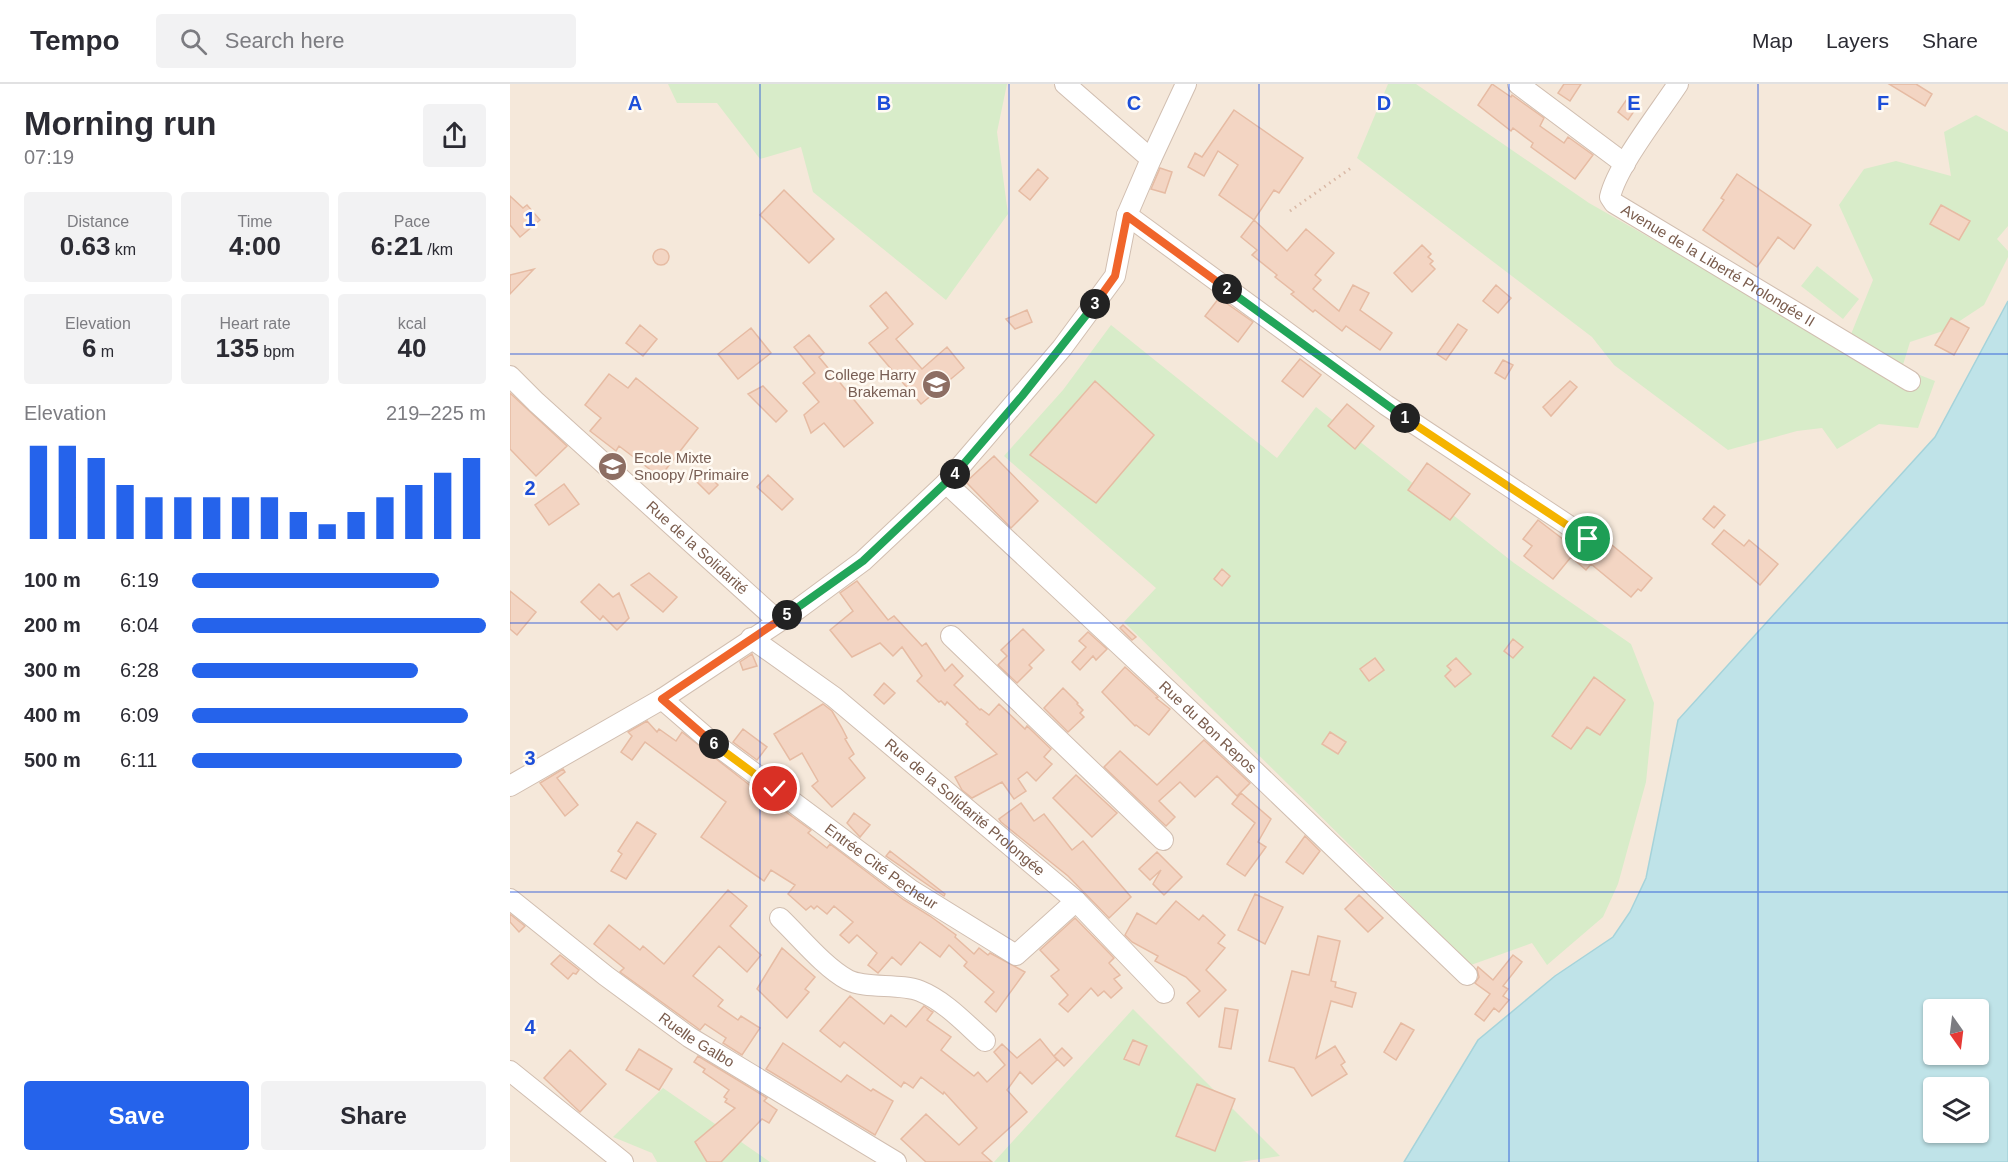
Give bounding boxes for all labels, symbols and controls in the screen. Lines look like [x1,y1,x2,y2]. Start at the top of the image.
search box [156,14,576,68]
text: Tempo [30,25,120,56]
icon: search [177,25,210,58]
text: Search here [225,28,345,53]
text: Map [1752,29,1793,52]
text: Layers [1826,29,1889,52]
text: Share [1922,29,1978,52]
text: A [628,92,642,114]
text: B [877,92,891,114]
text: C [1127,92,1141,114]
text: D [1377,92,1391,114]
text: E [1627,92,1641,114]
text: F [1877,92,1889,114]
button: share [423,104,486,167]
text: Morning run [24,105,216,142]
text: 07:19 [24,146,74,168]
street label: Avenue de la Liberté Prolongée II [1619,200,1818,330]
text: 1 [524,208,536,230]
text: Distance [67,213,129,230]
text: Time [238,213,272,230]
text: Pace [394,213,430,230]
text: 0.63 [60,231,110,261]
text: 4:00 [229,231,281,261]
text: 6:21 [371,231,423,261]
text: km [110,241,136,258]
text: /km [423,241,453,258]
pin: 2 [1212,274,1242,304]
text: 2 [1223,280,1231,297]
pin: 3 [1080,289,1110,319]
text: 3 [1091,295,1099,312]
text: Elevation [65,315,131,332]
text: Heart rate [219,315,291,332]
text: kcal [398,315,426,332]
text: 6 [82,333,96,363]
text: 135 [216,333,259,363]
text: 40 [398,333,426,363]
text: m [96,343,114,360]
text: bpm [259,343,294,360]
place label: College Harry Brakeman [824,366,916,400]
school or university icon: College Harry Brakeman [921,368,953,400]
text: Elevation [24,402,106,424]
text: 219–225 m [386,402,486,424]
pin: 1 [1390,403,1420,433]
text: 1 [1401,409,1409,426]
place label: Ecole Mixte Snoopy /Primaire [634,449,749,483]
school or university icon: Ecole Mixte Snoopy /Primaire [597,451,629,483]
pin: 4 [940,459,970,489]
text: 4 [951,465,959,482]
text: 2 [524,477,536,499]
street label: Rue de la Solidarité [643,497,752,598]
pin [1562,513,1613,564]
icon: arrive [1571,522,1604,555]
text: 100 m [24,569,81,591]
text: 6:19 [120,569,159,591]
pin: 5 [772,600,802,630]
text: 5 [783,606,791,623]
text: 200 m [24,614,81,636]
text: 6:04 [120,614,159,636]
text: 300 m [24,659,81,681]
text: 6:28 [120,659,159,681]
street label: Rue du Bon Repos [1156,677,1260,776]
text: 400 m [24,704,81,726]
text: 6:09 [120,704,159,726]
pin: 6 [699,729,729,759]
text: 6 [710,735,718,752]
street label: Rue de la Solidarité Prolongée [882,735,1049,879]
text: 3 [524,747,536,769]
text: 500 m [24,749,81,771]
text: 6:11 [120,749,157,771]
pin [749,763,800,814]
icon: check [758,772,791,805]
street label: Entrée Cité Pecheur [822,820,941,912]
north arrow [1923,999,1989,1065]
map controls [1923,999,1989,1143]
street label: Ruelle Galbo [656,1009,738,1070]
text: 4 [524,1016,536,1038]
button: layers [1923,1077,1989,1143]
button: Save [24,1081,249,1150]
button: Share [261,1081,486,1150]

